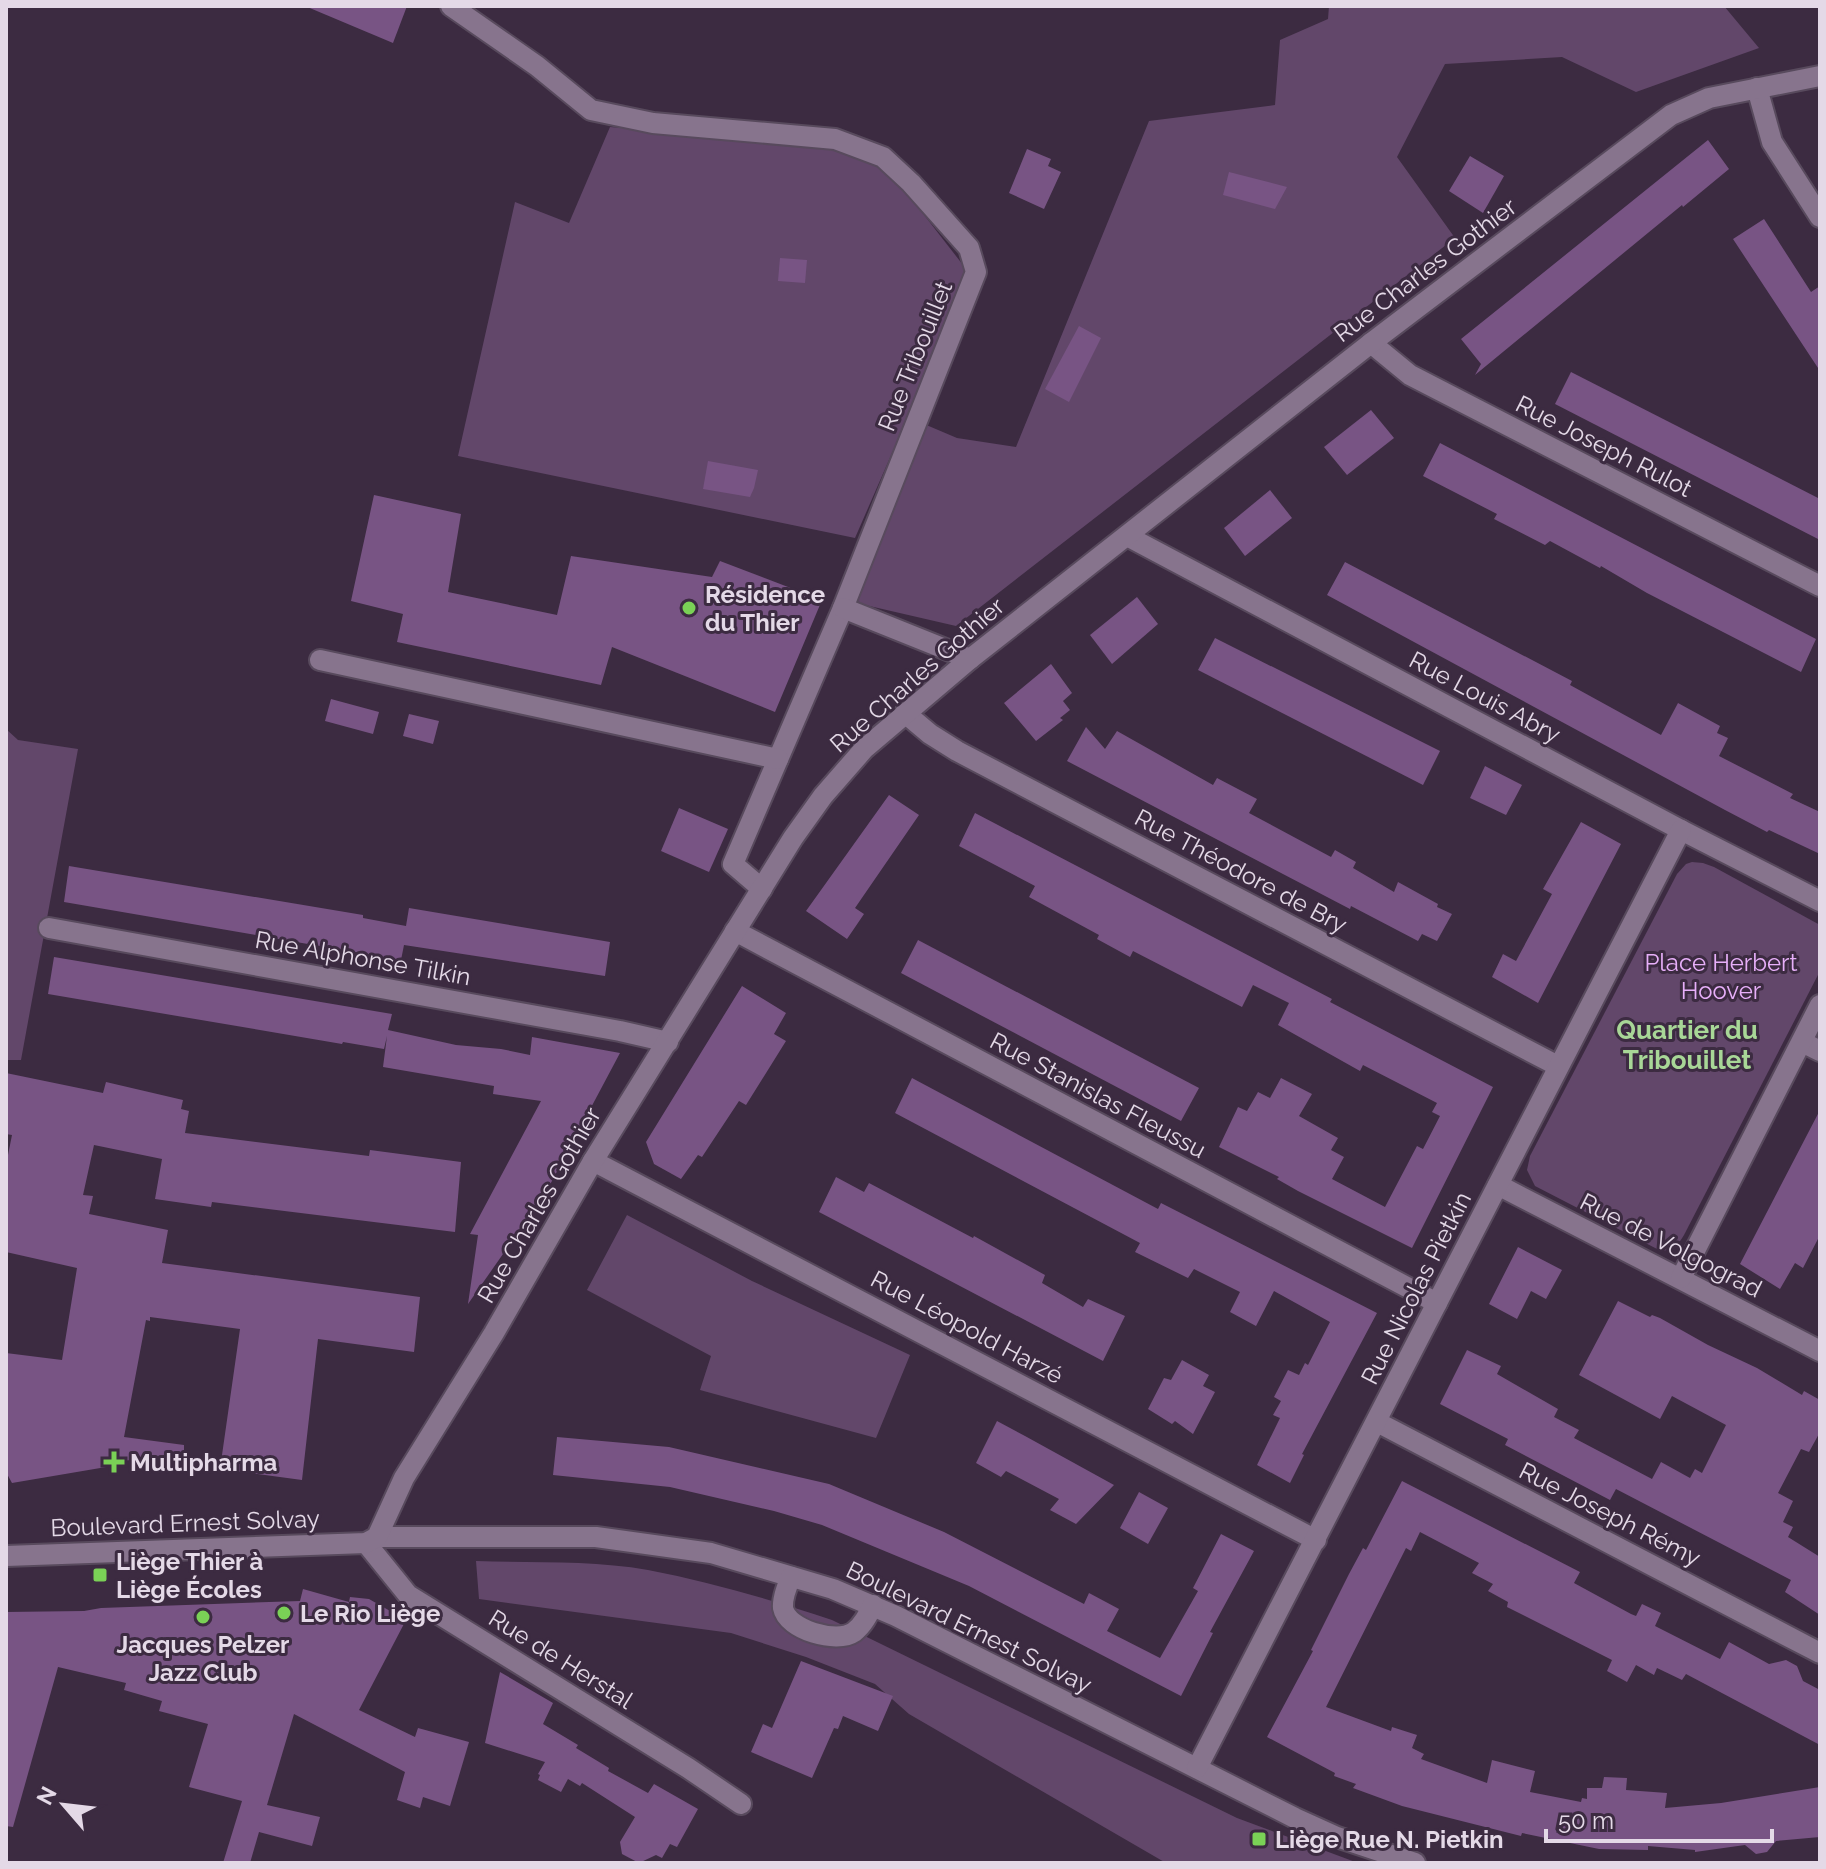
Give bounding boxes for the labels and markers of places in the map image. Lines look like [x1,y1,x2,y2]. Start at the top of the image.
place label: Résidence du Thier [705,580,825,637]
marker: Résidence du Thier [680,599,698,617]
place label: Multipharma [130,1448,278,1477]
marker: Multipharma [105,1453,123,1471]
place label: Liège Thier à Liège Écoles [116,1547,264,1604]
marker: Liège Thier à Liège Écoles [91,1566,109,1584]
place label: Le Rio Liège [300,1599,440,1628]
marker: Le Rio Liège [275,1604,293,1622]
marker: Jacques Pelzer Jazz Club [194,1608,212,1626]
place label: Jacques Pelzer Jazz Club [117,1630,289,1687]
place label: Liège Rue N. Pietkin [1275,1825,1504,1854]
marker: Liège Rue N. Pietkin [1250,1830,1268,1848]

